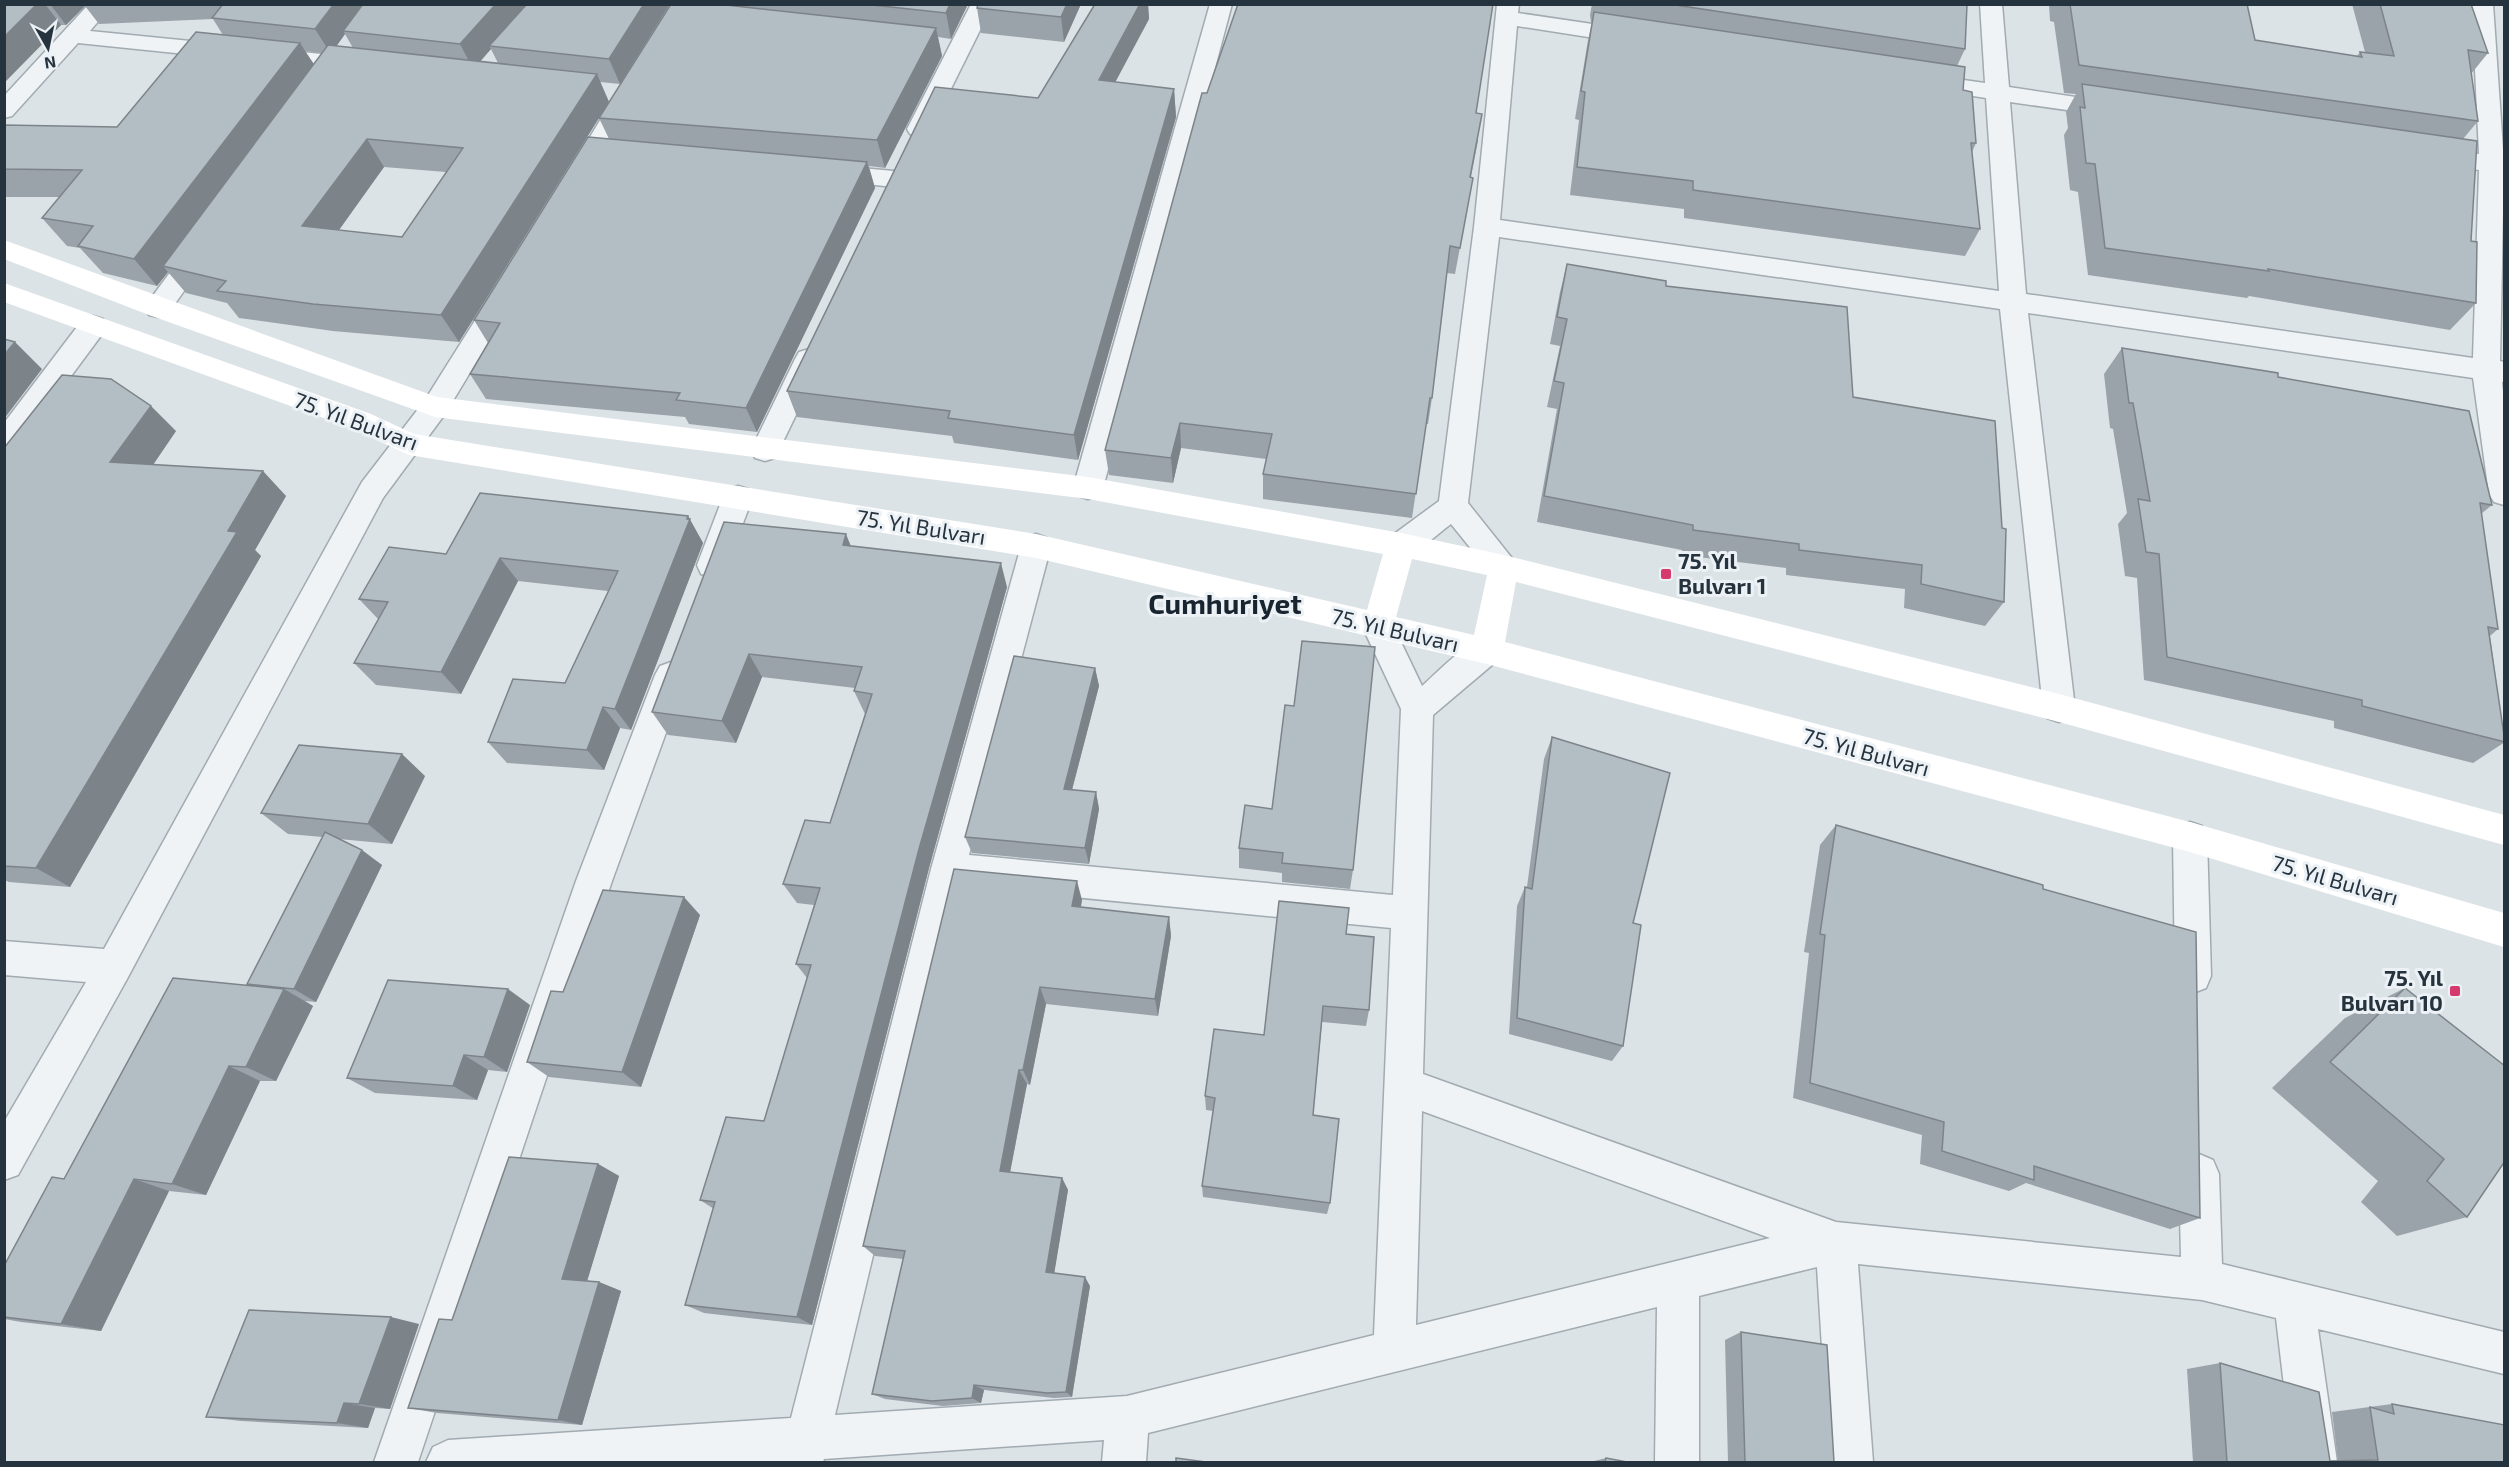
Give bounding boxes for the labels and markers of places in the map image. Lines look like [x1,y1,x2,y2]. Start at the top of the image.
place label: 75. Yıl Bulvarı 1 [1678,547,1766,598]
marker: 75. Yıl Bulvarı 1 [1659,567,1673,581]
place label: 75. Yıl Bulvarı 10 [2341,964,2444,1015]
marker: 75. Yıl Bulvarı 10 [2448,984,2462,998]

